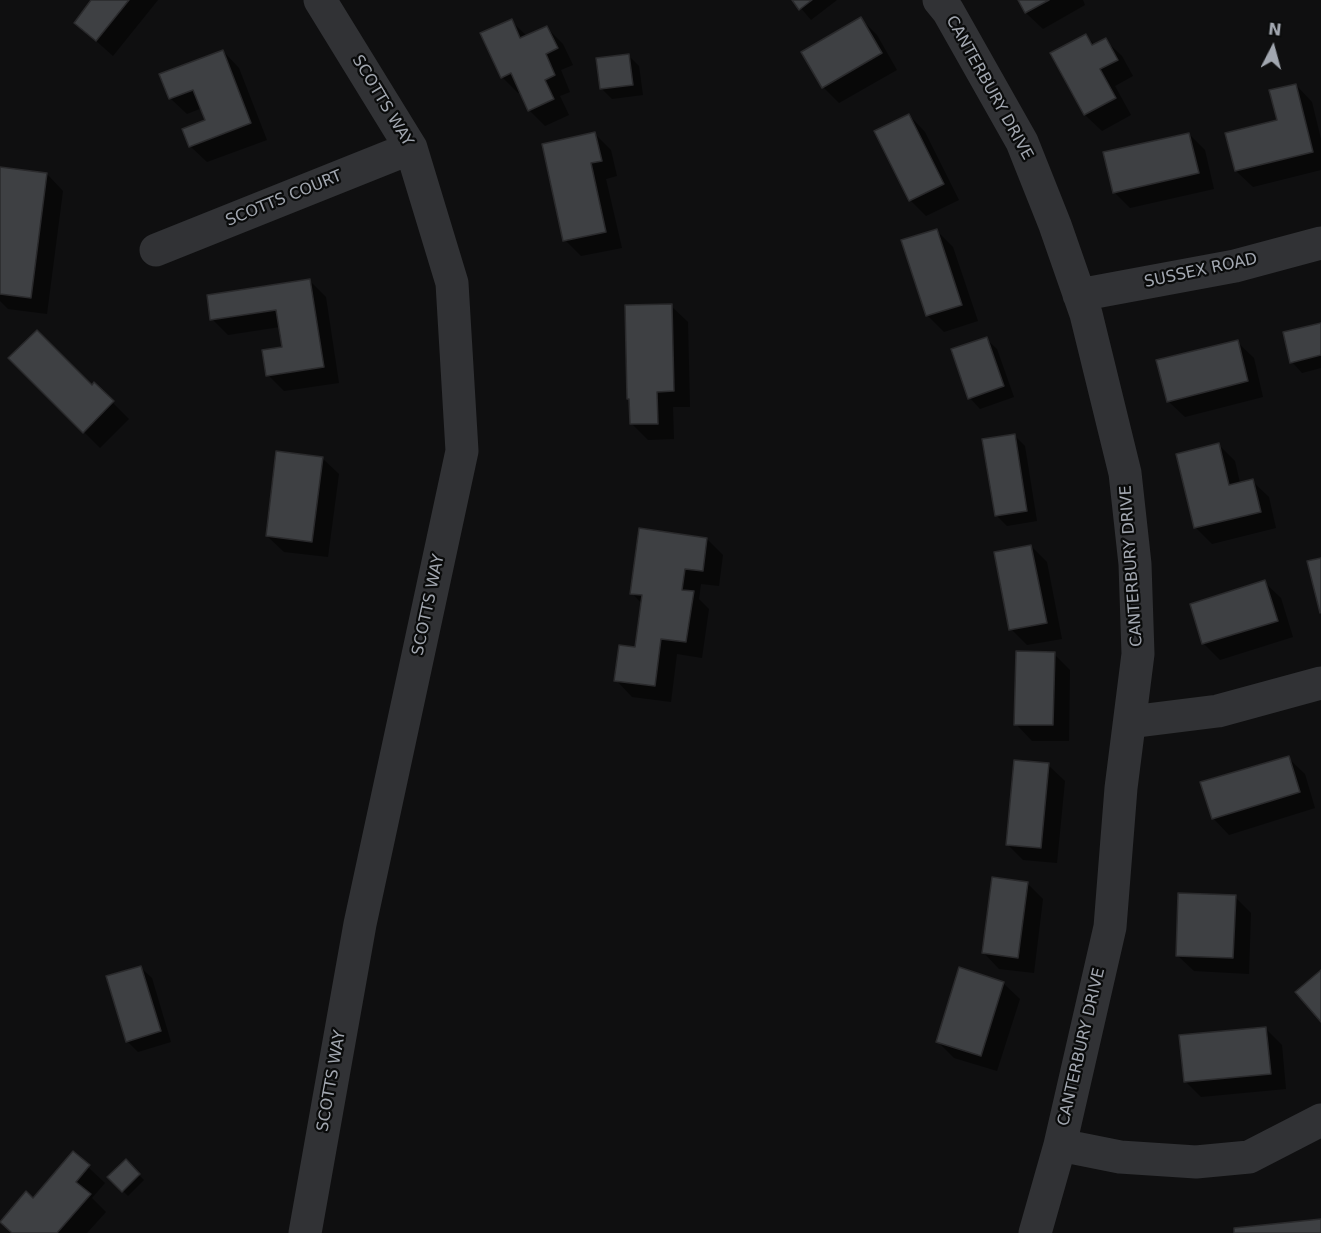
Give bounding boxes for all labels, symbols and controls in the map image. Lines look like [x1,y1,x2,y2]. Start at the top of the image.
street label: CANTERBURY DRIVE [941,13,1037,163]
north arrow [1243,18,1303,78]
text: N [1267,19,1283,40]
street label: SCOTTS WAY [347,52,417,150]
street label: SCOTTS COURT [223,167,345,231]
street label: SUSSEX ROAD [1143,250,1259,292]
street label: CANTERBURY DRIVE [1117,485,1147,647]
street label: SCOTTS WAY [409,553,449,657]
street label: CANTERBURY DRIVE [1054,966,1110,1128]
street label: SCOTTS WAY [314,1029,350,1133]

